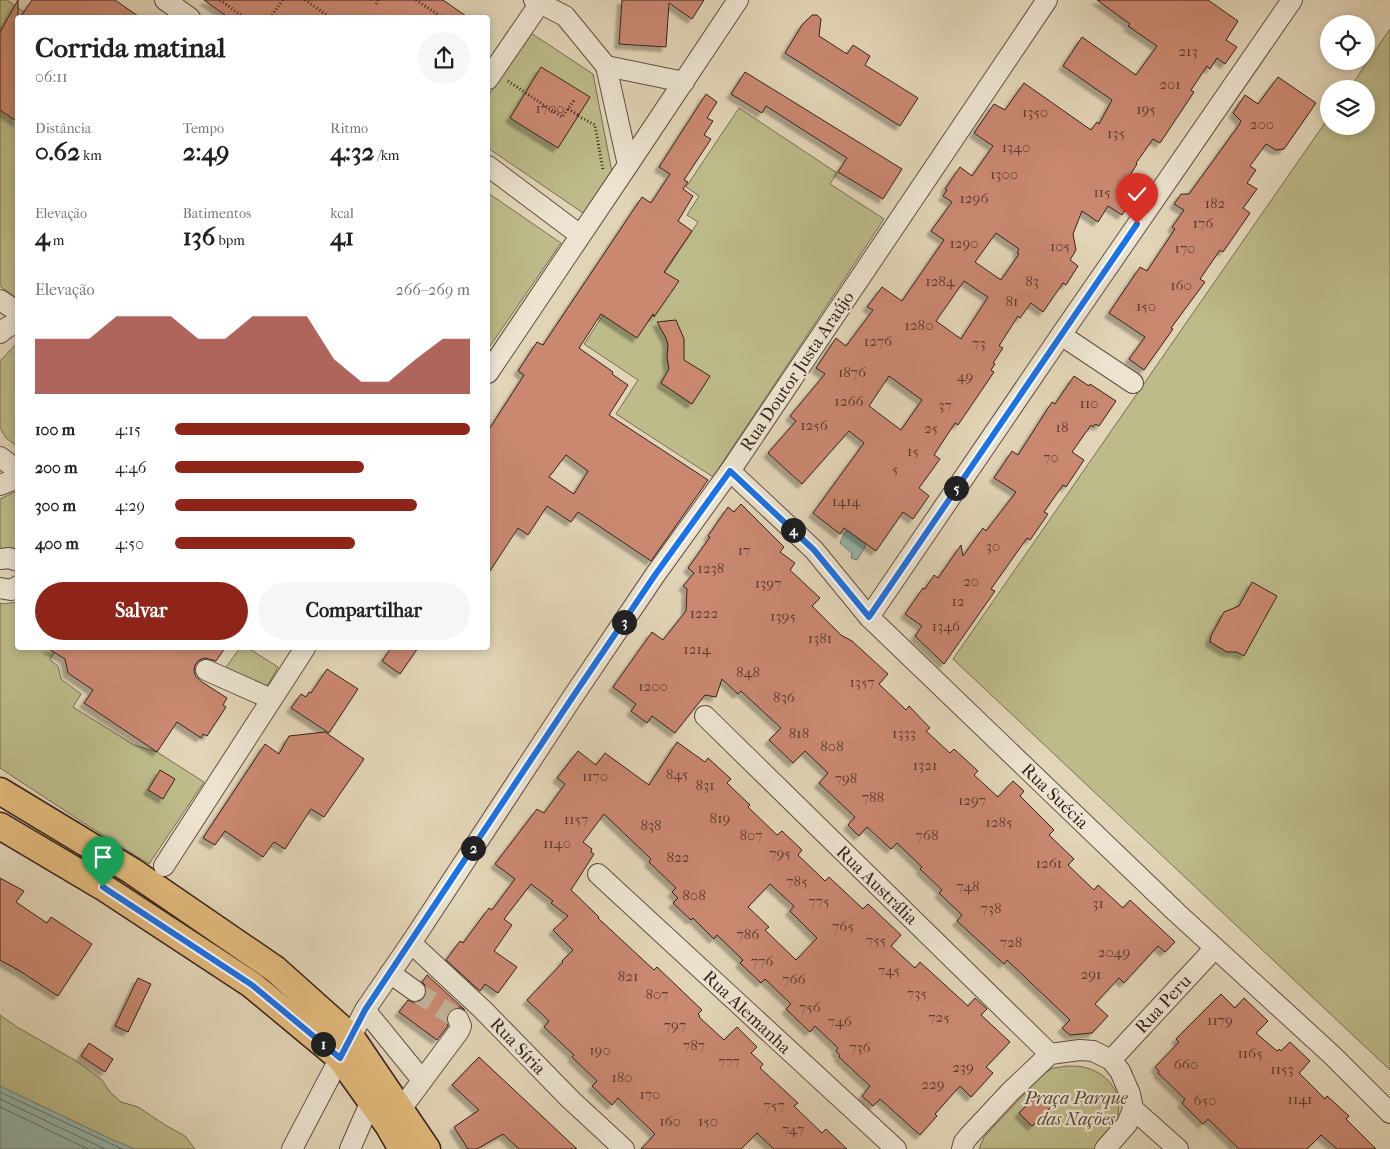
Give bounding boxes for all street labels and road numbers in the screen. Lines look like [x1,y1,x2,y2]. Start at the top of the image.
street label: Rua Doutor Justa Araújo [736,287,859,455]
street label: Rua Suécia [1017,759,1093,834]
street label: Rua Austrália [832,842,922,930]
street label: Rua Alemanha [698,966,796,1059]
street label: Rua Peru [1131,971,1196,1038]
street label: Rua Síria [485,1014,550,1080]

